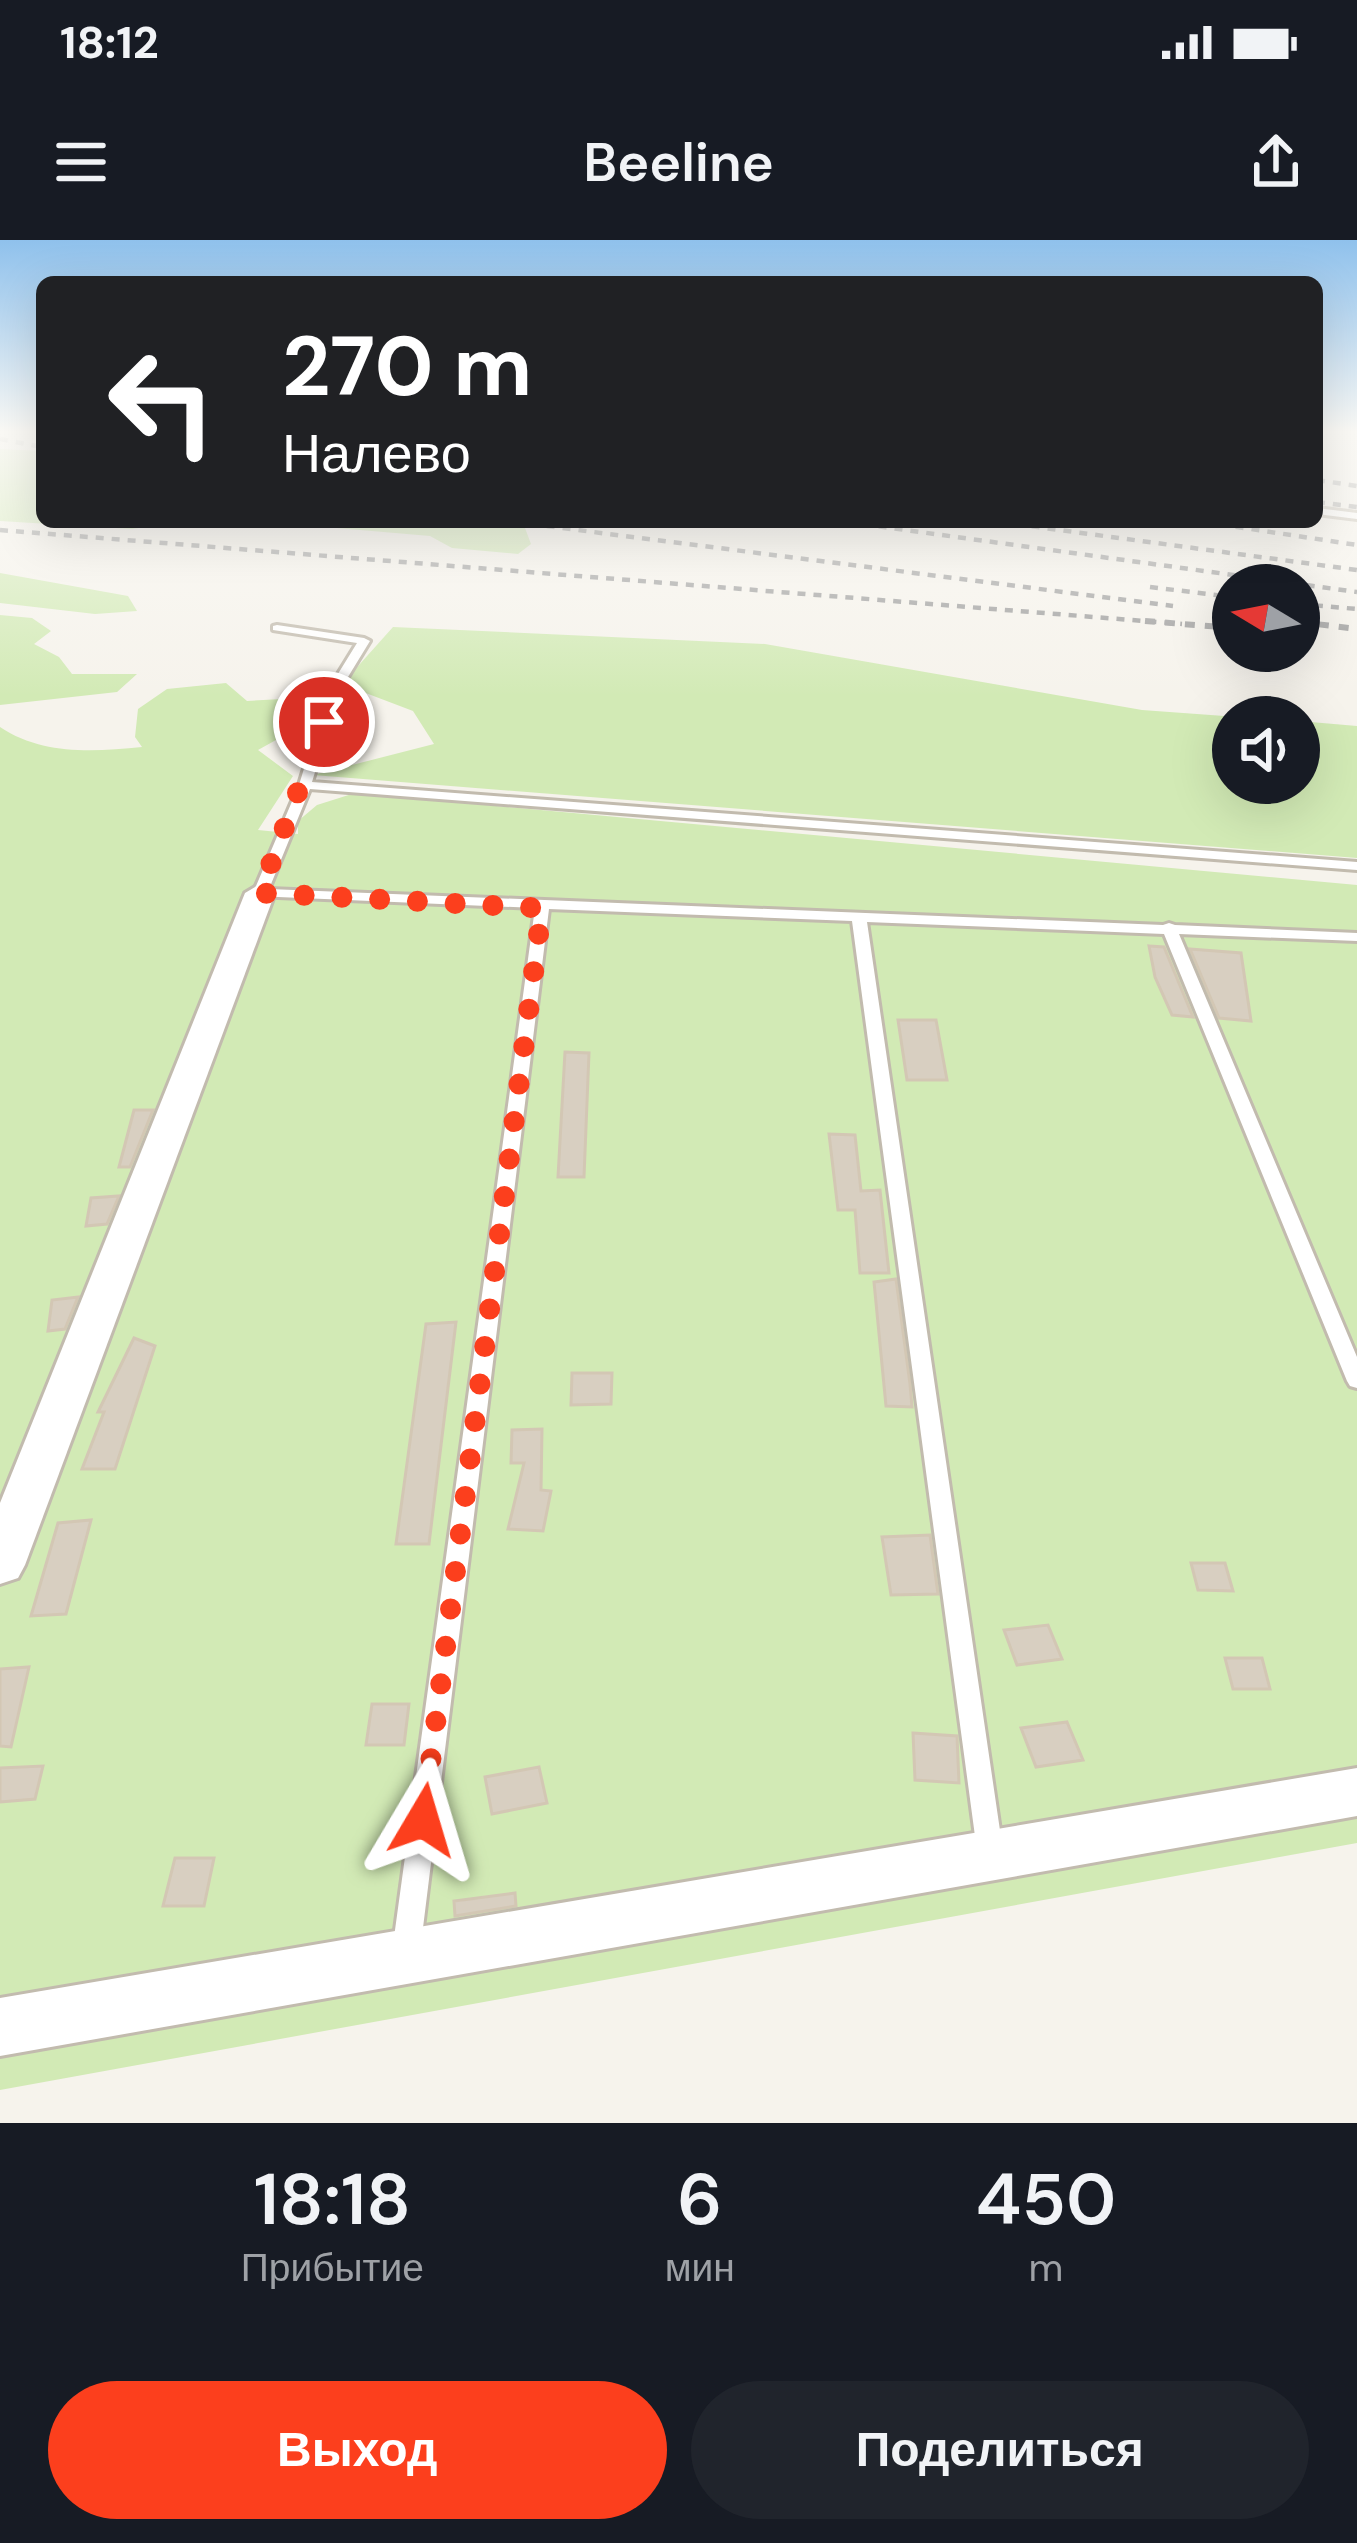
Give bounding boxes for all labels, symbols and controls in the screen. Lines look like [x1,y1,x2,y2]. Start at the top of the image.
text: 18:12 [60,13,159,72]
text: Beeline [583,127,774,198]
icon: menu [48,129,114,195]
icon: share [1243,129,1309,195]
text: 270 m [282,312,532,421]
icon: left [84,324,240,480]
text: Налево [282,418,471,489]
north arrow [1212,564,1320,672]
map controls [1212,564,1320,804]
pin [273,671,375,773]
icon: arrive [291,689,357,755]
button: sound [1212,696,1320,804]
position arrow [360,1757,486,1883]
text: 18:18 [254,2153,411,2246]
text: 6 [677,2153,723,2246]
text: 450 [976,2153,1116,2246]
text: Прибытие [241,2242,424,2293]
text: мин [665,2242,735,2293]
text: m [1029,2242,1063,2293]
button: Выход [48,2381,667,2519]
button: Поделиться [691,2381,1309,2519]

